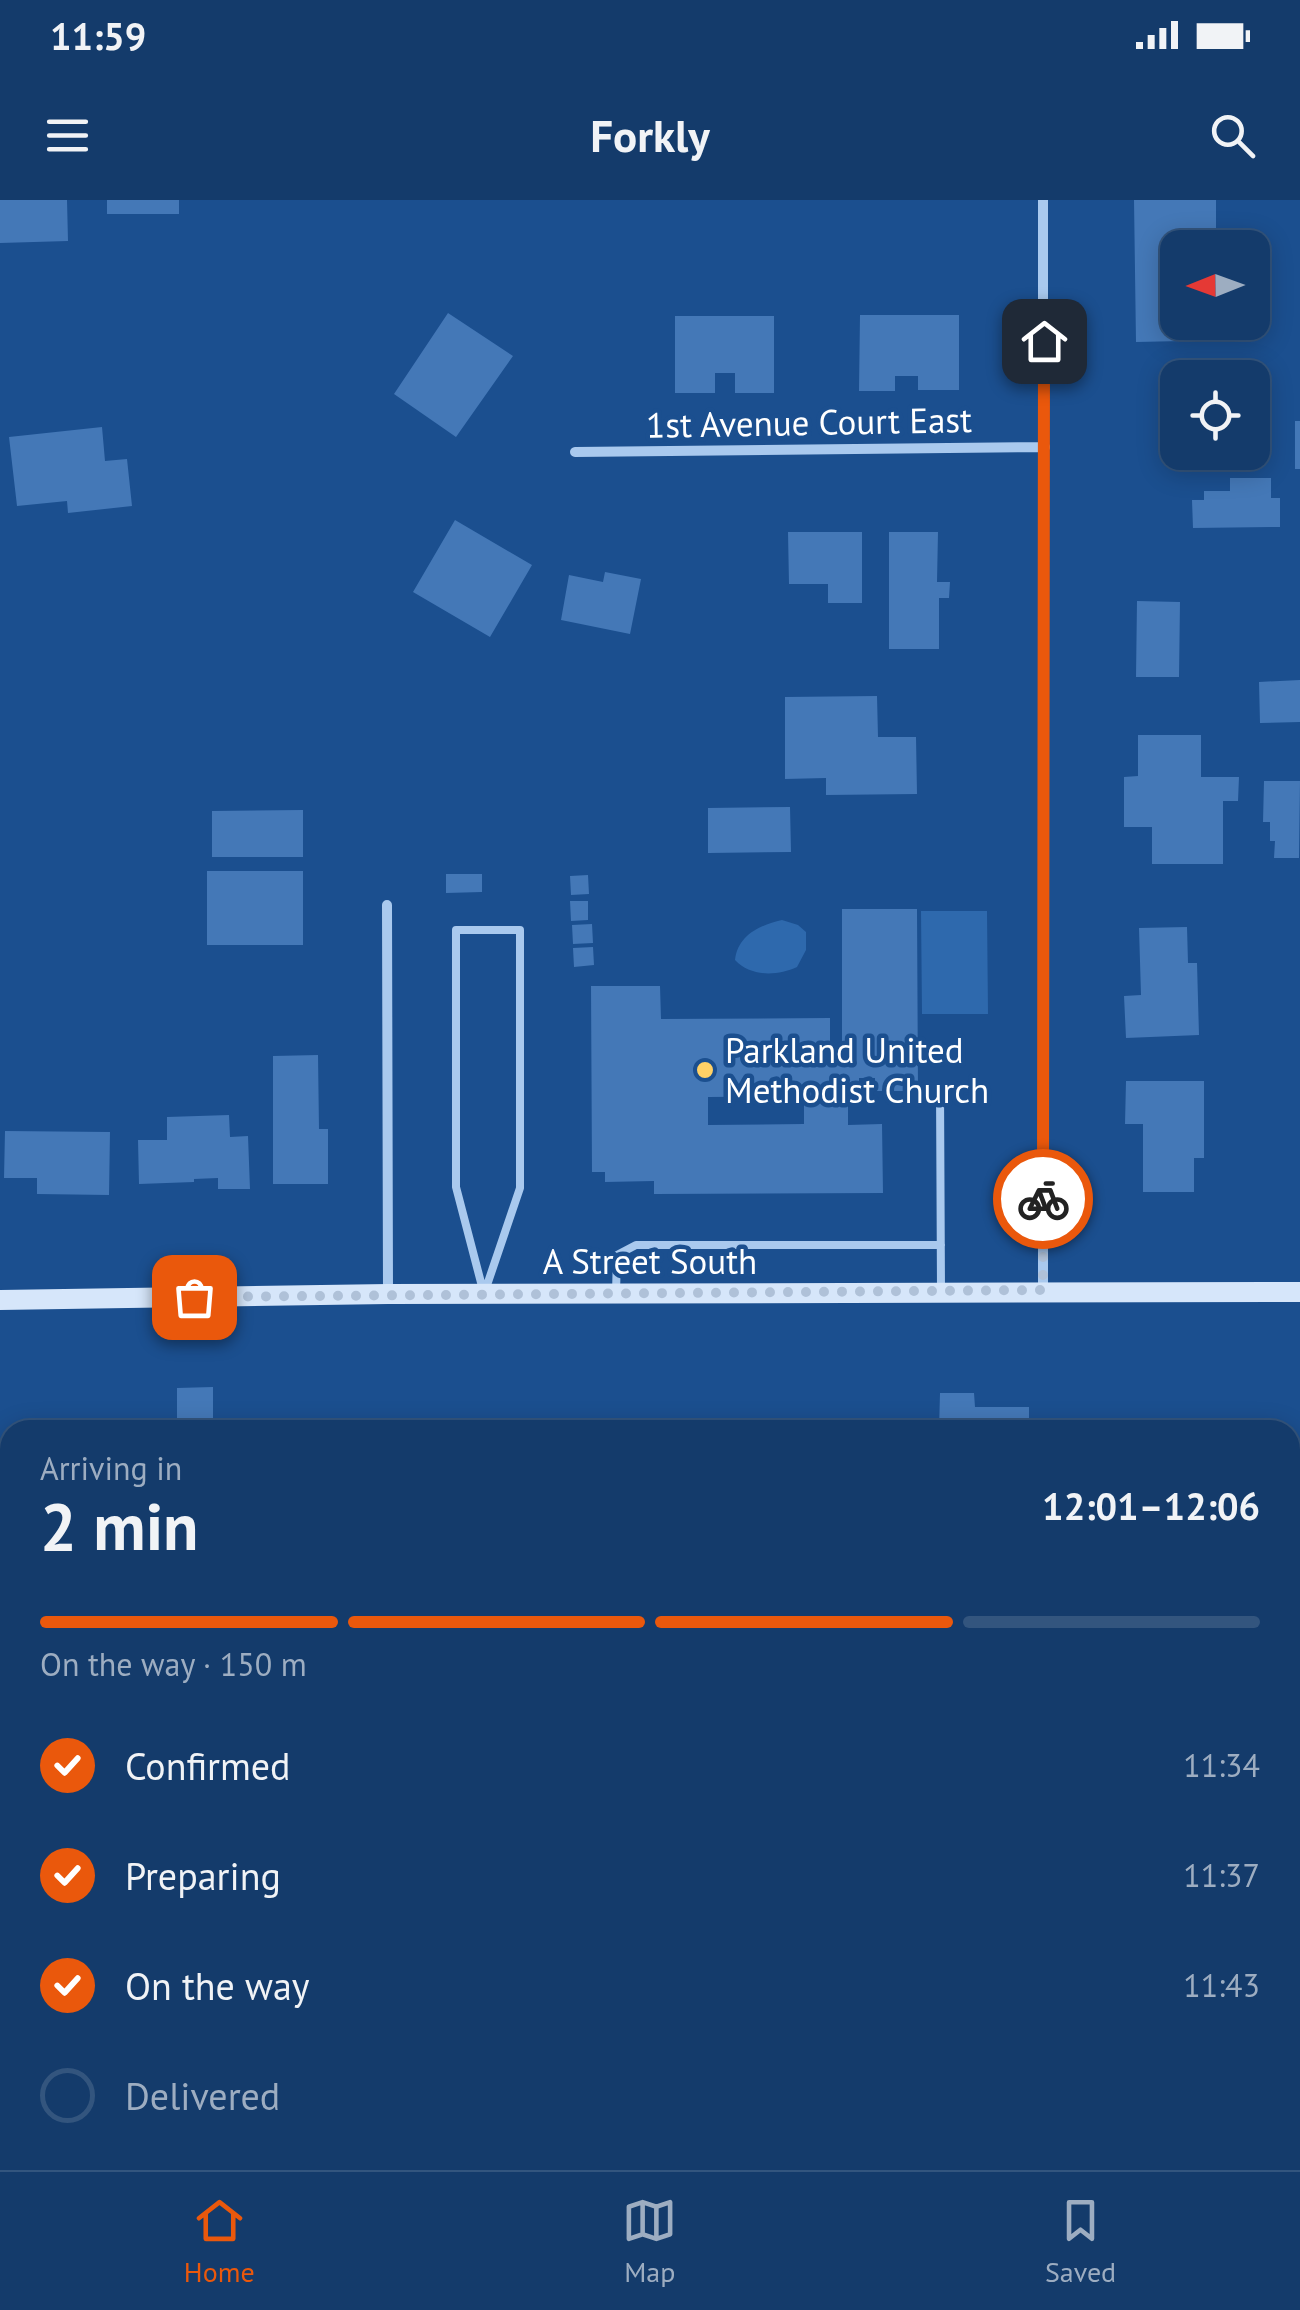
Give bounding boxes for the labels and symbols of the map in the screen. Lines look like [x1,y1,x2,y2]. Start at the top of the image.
north arrow [1160,230,1270,340]
pin [1002,299,1087,384]
street label: 1st Avenue Court East [646,396,972,448]
place label: Parkland United Methodist Church [725,1027,989,1113]
marker: Parkland United Methodist Church [694,1059,716,1081]
courier [993,1149,1093,1249]
street label: A Street South [543,1238,757,1284]
pin [152,1255,237,1340]

